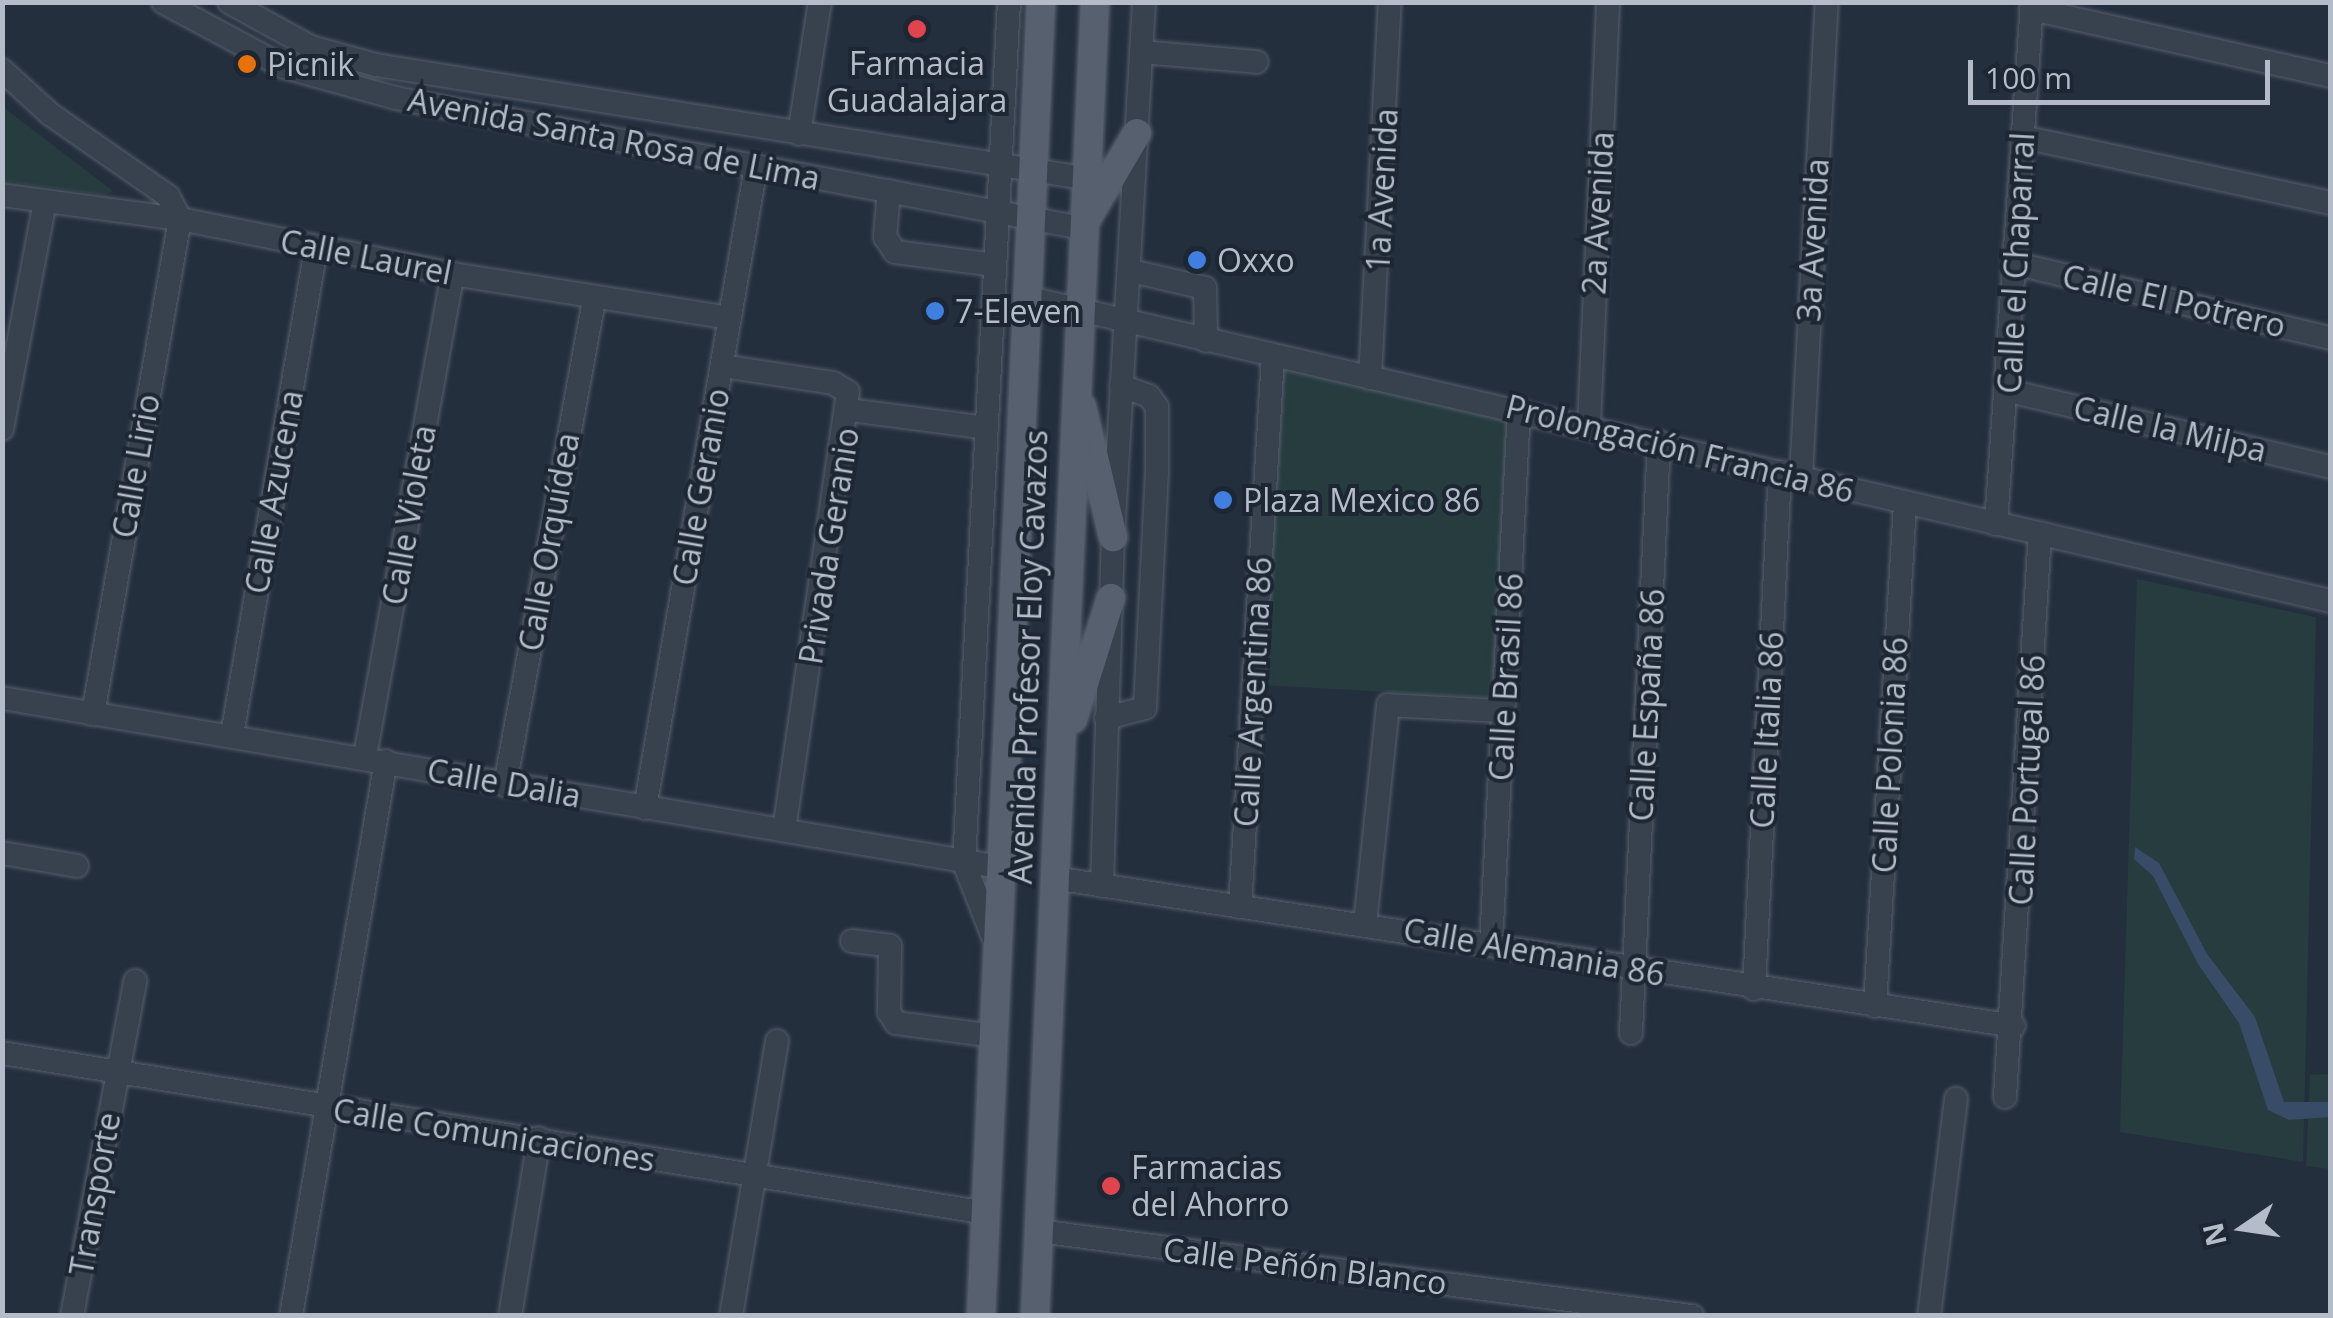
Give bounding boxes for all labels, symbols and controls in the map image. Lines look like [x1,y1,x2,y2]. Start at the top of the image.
marker: Farmacia Guadalajara [906,18,928,40]
scale bar [1973,40,2276,102]
place label: Picnik [267,45,354,83]
place label: Farmacia Guadalajara [827,45,1007,120]
marker: Picnik [236,53,258,75]
text: 100 m [1985,57,2072,98]
street label: Avenida Santa Rosa de Lima [405,80,823,198]
street label: 1a Avenida [1359,107,1405,273]
street label: 2a Avenida [1575,130,1621,296]
street label: Calle el Chaparral [1990,131,2042,395]
street label: 3a Avenida [1790,157,1836,323]
street label: Calle Laurel [277,222,455,292]
place label: Oxxo [1217,241,1295,279]
marker: Oxxo [1186,249,1208,271]
street label: Calle El Potrero [2059,257,2289,345]
place label: 7-Eleven [955,292,1081,330]
marker: 7-Eleven [924,300,946,322]
street label: Calle Geranio [665,385,737,589]
street label: Calle Azucena [237,387,311,597]
street label: Prolongación Francia 86 [1502,387,1858,511]
street label: Calle la Milpa [2070,388,2270,470]
street label: Calle Lirio [104,391,168,541]
street label: Calle Violeta [374,422,444,608]
street label: Privada Geranio [791,425,867,667]
street label: Avenida Profesor Eloy Cavazos [1001,429,1055,885]
street label: Calle Orquídea [511,430,587,654]
place label: Plaza Mexico 86 [1243,481,1480,519]
marker: Plaza Mexico 86 [1212,489,1234,511]
street label: Calle Argentina 86 [1227,556,1279,828]
street label: Calle Brasil 86 [1481,572,1531,782]
street label: Calle España 86 [1622,588,1672,822]
street label: Calle Italia 86 [1743,630,1791,830]
street label: Calle Polonia 86 [1865,636,1915,874]
street label: Calle Portugal 86 [2001,654,2053,906]
street label: Calle Dalia [424,751,584,815]
street label: Calle Alemania 86 [1400,910,1668,994]
street label: Calle Comunicaciones [330,1091,658,1179]
street label: Transporte [62,1110,128,1278]
place label: Farmacias del Ahorro [1131,1149,1289,1224]
marker: Farmacias del Ahorro [1100,1175,1122,1197]
north arrow [2193,1178,2293,1278]
text: N [2193,1219,2235,1250]
street label: Calle Peñón Blanco [1161,1230,1449,1302]

